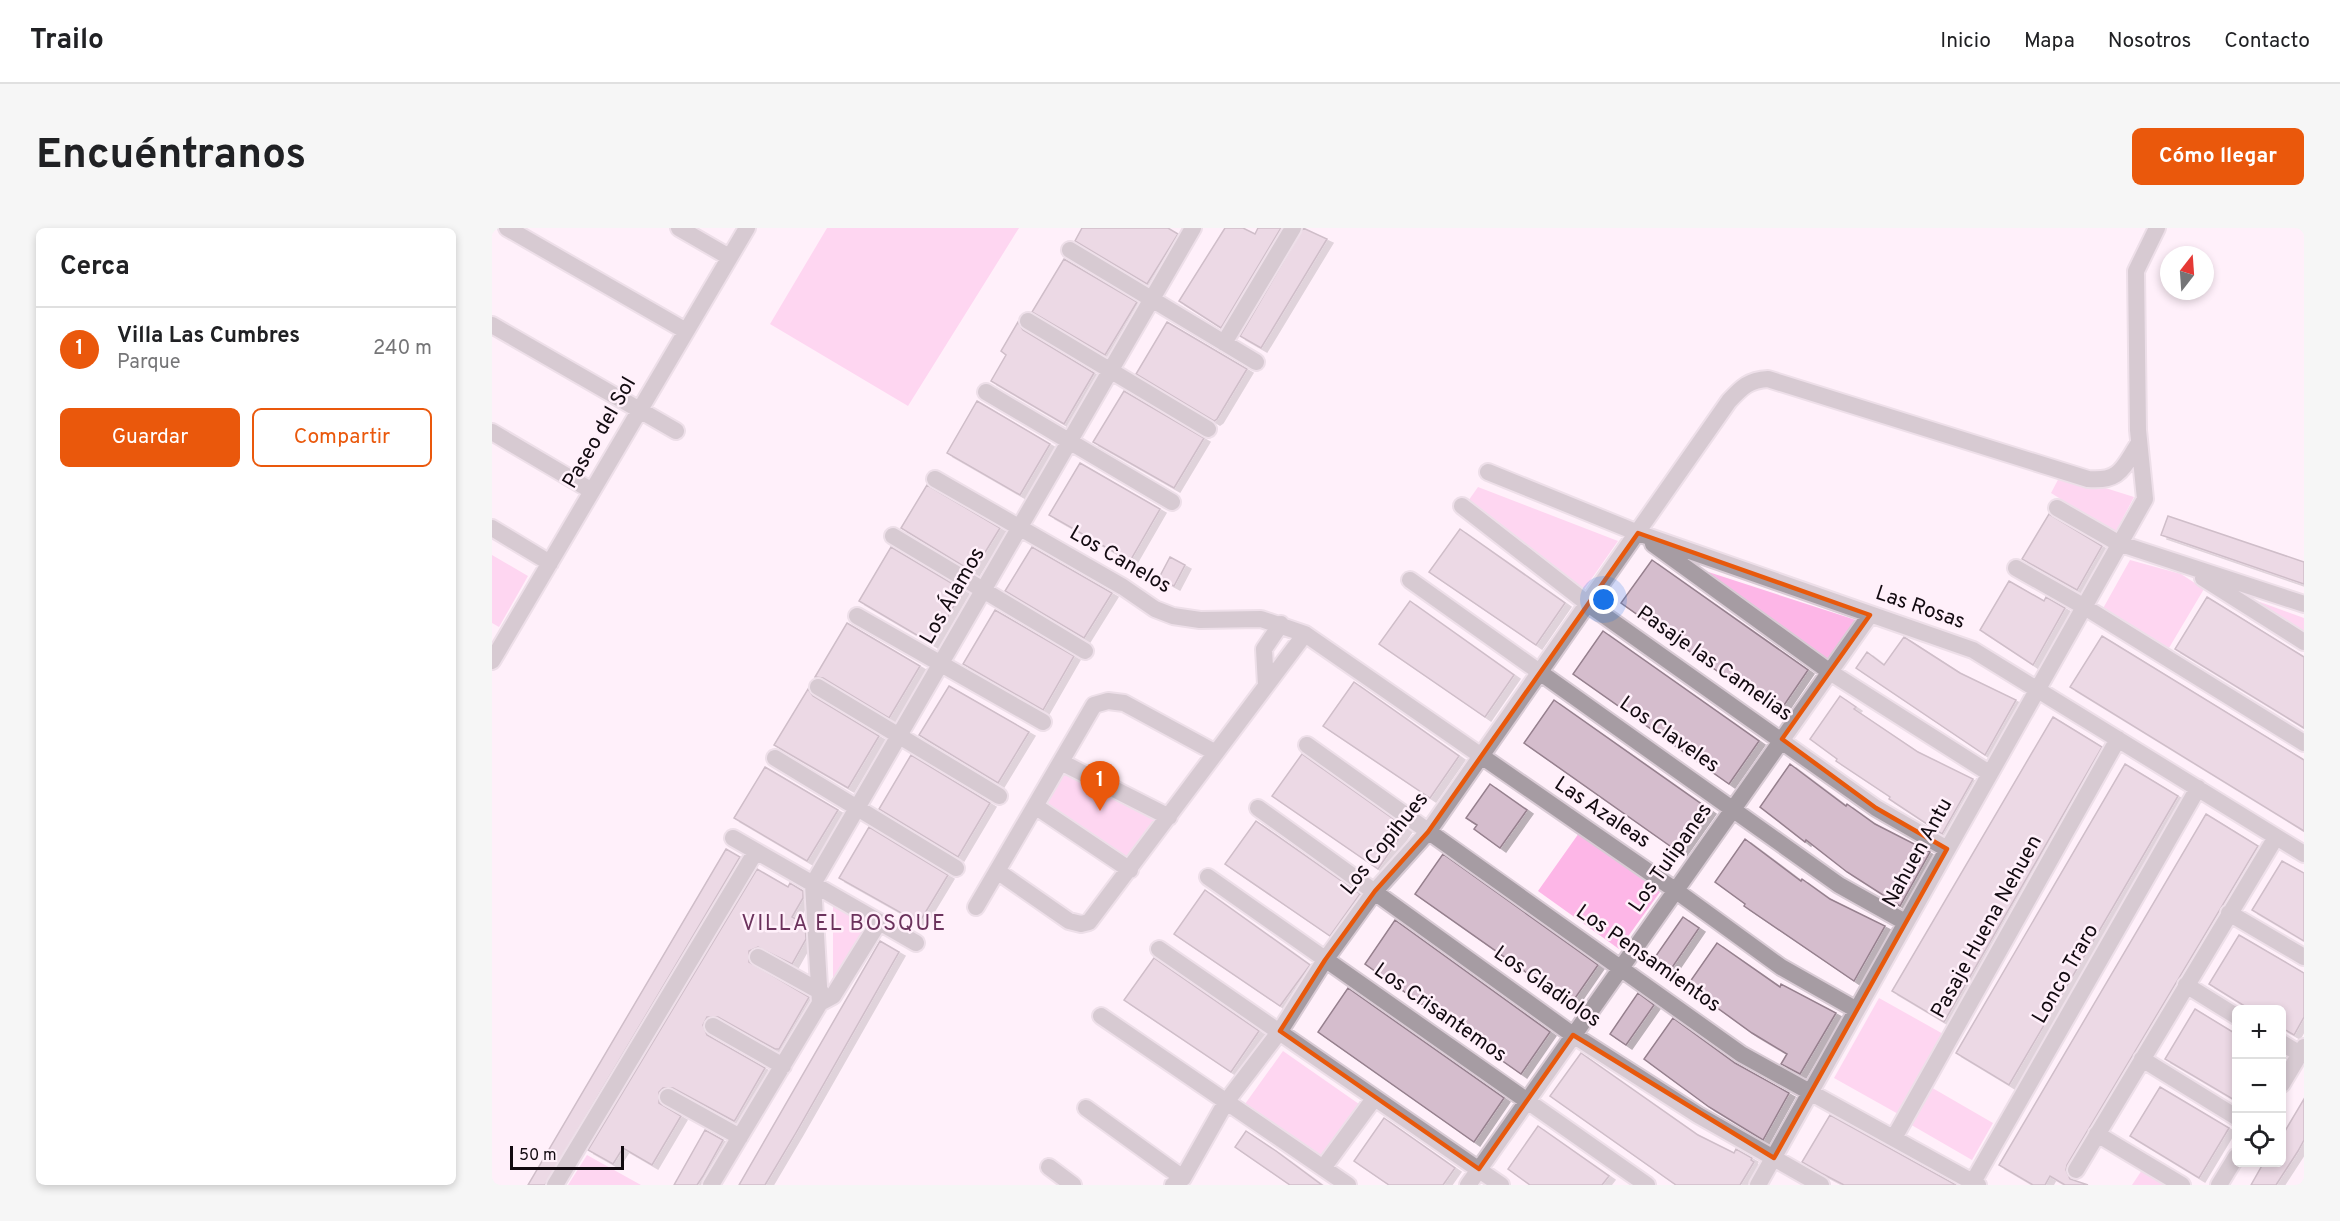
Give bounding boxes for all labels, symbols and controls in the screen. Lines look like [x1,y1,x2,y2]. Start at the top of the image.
text: Trailo [30,23,104,59]
text: Inicio [1940,28,1991,55]
text: Mapa [2024,28,2075,55]
text: Nosotros [2108,28,2191,55]
text: Contacto [2224,28,2310,55]
button: Cómo llegar [2132,128,2304,185]
text: Encuéntranos [36,130,306,183]
north arrow [2160,246,2214,300]
text: Cerca [60,251,130,284]
text: Villa Las Cumbres [117,323,300,350]
text: 1 [76,336,84,362]
text: 240 m [373,336,432,362]
text: Parque [117,350,180,376]
street label: Paseo del Sol [557,372,643,494]
button: Guardar [60,408,240,467]
button: Compartir [252,408,432,467]
street label: Los Canelos [1064,520,1176,600]
street label: Los Álamos [914,542,992,649]
street label: Las Rosas [1872,580,1968,636]
your location [1589,585,1618,614]
street label: Pasaje las Camelias [1631,600,1797,728]
street label: Los Claveles [1614,691,1724,779]
pin: 1 [1080,762,1120,811]
street label: Las Azaleas [1549,771,1655,855]
street label: Los Copihues [1335,787,1435,901]
street label: Nahuen Antu [1877,793,1959,913]
street label: Los Tulipanes [1623,798,1719,918]
street label: Pasaje Huena Nehuen [1925,831,2049,1023]
street label: Los Pensamientos [1570,899,1726,1019]
district label: VILLA EL BOSQUE [741,911,947,938]
street label: Lonco Traro [2027,919,2105,1029]
street label: Los Gladiolos [1488,940,1606,1034]
street label: Los Crisantemos [1368,957,1512,1069]
map controls [2232,1005,2286,1167]
button: + [2232,1005,2286,1059]
button: − [2232,1059,2286,1113]
button: locate [2232,1113,2286,1167]
scale bar [510,1143,624,1170]
text: 50 m [519,1146,557,1166]

